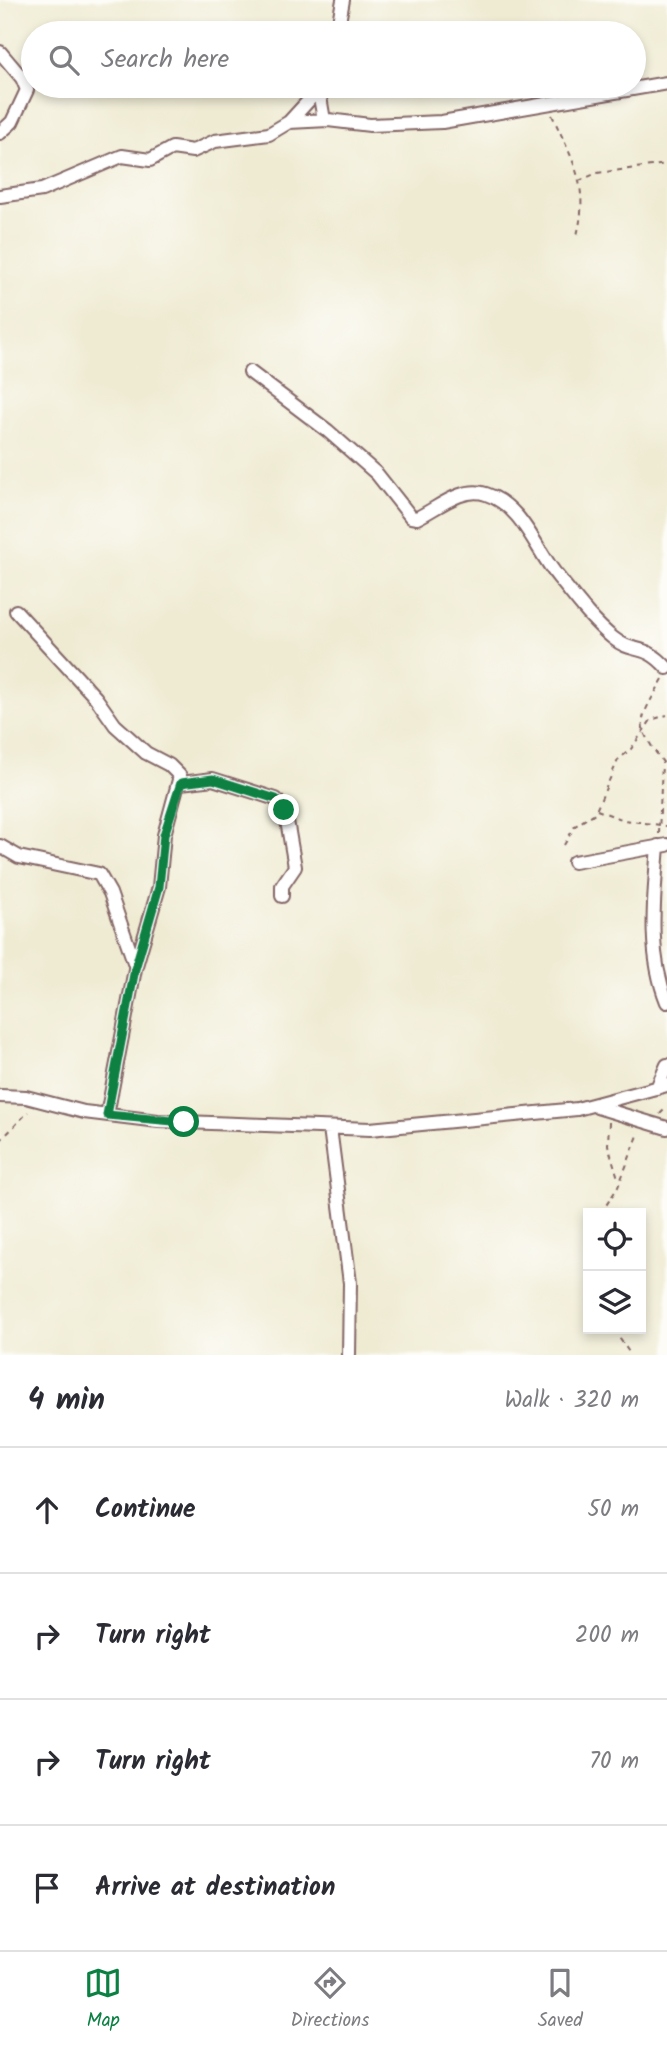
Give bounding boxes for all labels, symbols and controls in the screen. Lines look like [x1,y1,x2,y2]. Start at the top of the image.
search box [21,21,646,98]
text: Search here [101,39,229,81]
icon: search [45,41,83,79]
route end [268,794,299,825]
route start [168,1106,199,1137]
map controls [583,1208,646,1334]
button: locate [583,1208,646,1271]
button: layers [583,1271,646,1334]
text: 4 min [28,1377,105,1425]
text: Walk · 320 m [504,1383,639,1419]
text: Continue [95,1489,196,1531]
icon: ahead [28,1491,66,1529]
text: 50 m [588,1492,639,1528]
text: Turn right [95,1615,211,1657]
icon: right [28,1617,66,1655]
text: 200 m [575,1618,639,1654]
text: Turn right [95,1741,211,1783]
icon: right [28,1743,66,1781]
text: 70 m [589,1744,639,1780]
text: Arrive at destination [95,1867,335,1909]
icon: arrive [28,1869,66,1907]
tab: Map [84,1964,122,2036]
tab: Directions [291,1964,369,2036]
tab: Saved [538,1964,583,2036]

